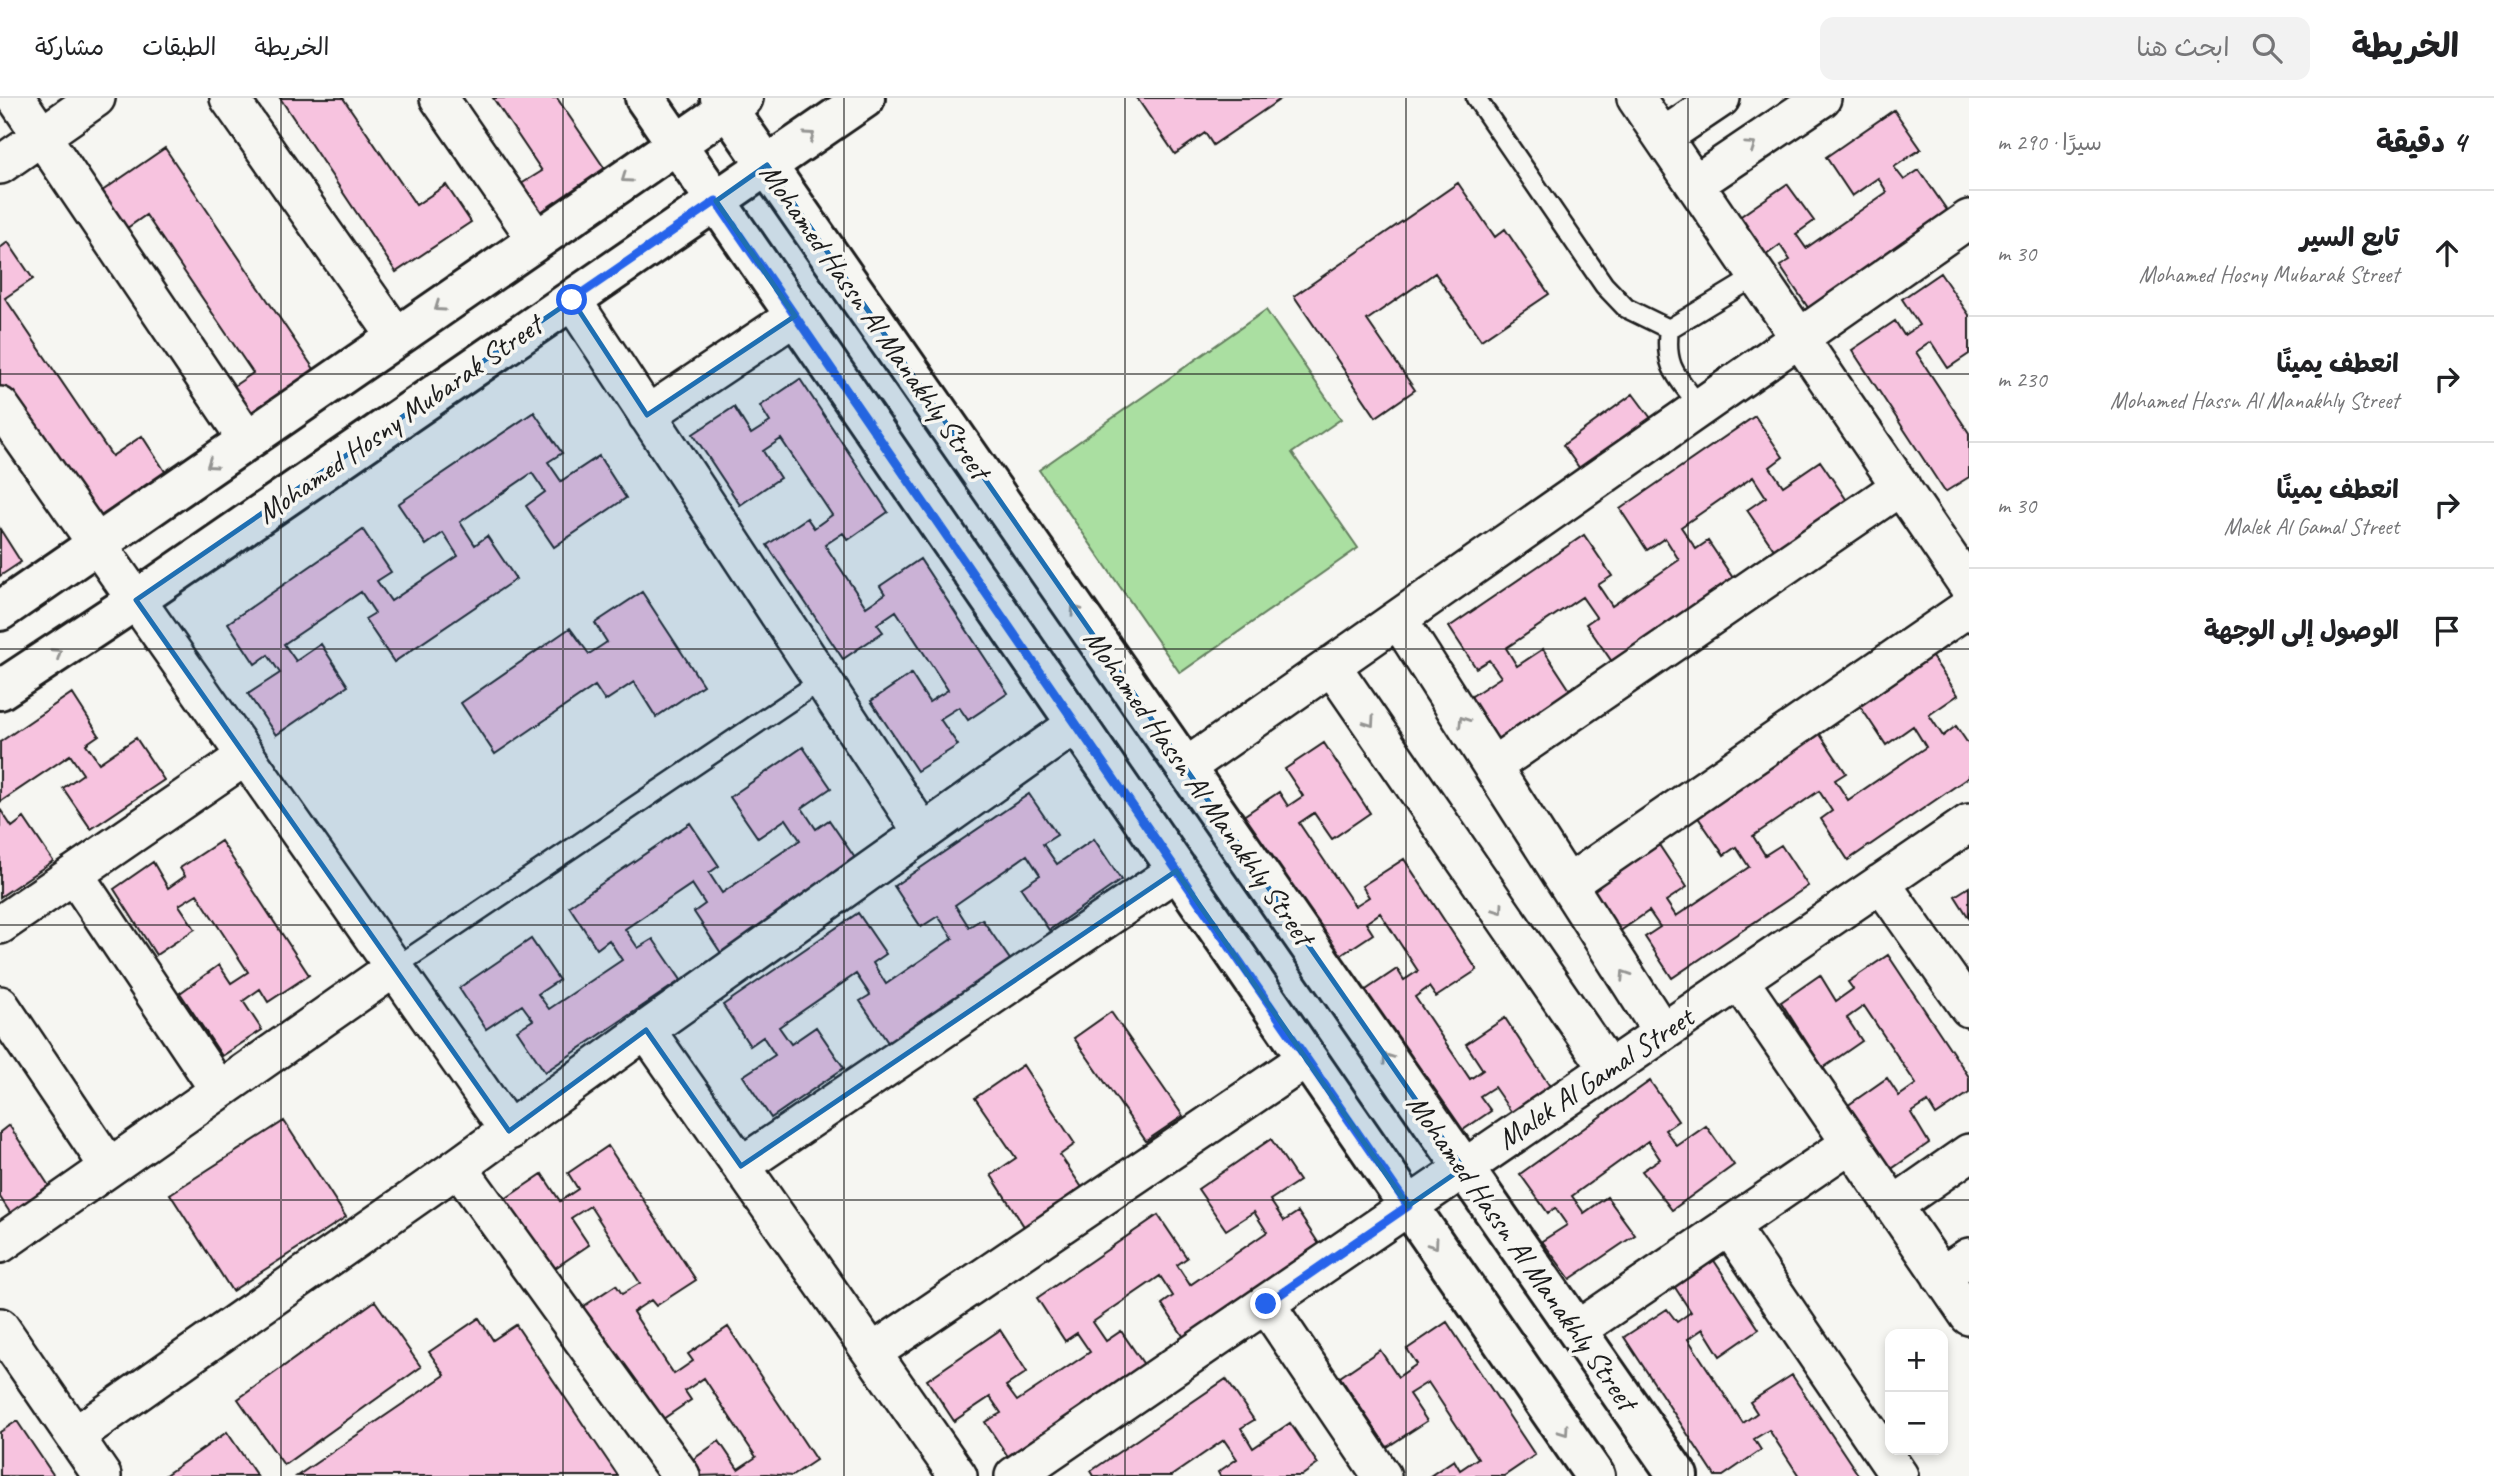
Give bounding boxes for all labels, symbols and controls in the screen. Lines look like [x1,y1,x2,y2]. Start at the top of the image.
search box [1820,17,2310,80]
text: الخريطة [2352,25,2459,67]
icon: search [2248,29,2286,67]
text: ابحث هنا [2136,31,2230,64]
text: مشاركة [35,32,104,62]
text: الطبقات [142,32,217,62]
text: الخريطة [255,32,329,62]
text: 4 دقيقة [2376,123,2466,161]
text: سيرًا · 290 m [1997,128,2102,157]
one-way arrow [802,132,815,144]
one-way arrow [1743,142,1756,154]
street label: Mohamed Hassn Al Manakhly Street [751,156,1001,490]
one-way arrow [621,170,634,183]
text: تابع السير [2300,221,2399,254]
icon: ahead [2428,234,2466,272]
text: 30 m [1997,239,2036,268]
text: Mohamed Hosny Mubarak Street [2139,260,2399,289]
route start [556,284,587,315]
one-way arrow [433,299,446,312]
street label: Mohamed Hosny Mubarak Street [249,304,552,532]
text: انعطف يمينًا [2277,347,2399,380]
icon: right [2428,360,2466,398]
text: 230 m [1997,365,2047,394]
text: Mohamed Hassn Al Manakhly Street [2110,386,2399,415]
one-way arrow [206,456,219,468]
text: انعطف يمينًا [2277,473,2399,506]
icon: right [2428,486,2466,524]
text: 30 m [1997,491,2036,520]
text: Malek Al Gamal Street [2224,512,2399,541]
one-way arrow [1071,605,1083,618]
icon: arrive [2428,612,2466,650]
text: الوصول إلى الوجهة [2204,614,2399,647]
street label: Mohamed Hassn Al Manakhly Street [1075,622,1325,956]
one-way arrow [49,648,62,661]
one-way arrow [1362,714,1374,727]
one-way arrow [1459,716,1472,729]
one-way arrow [1491,901,1503,914]
one-way arrow [1621,969,1634,982]
street label: Malek Al Gamal Street [1490,997,1703,1158]
one-way arrow [1383,1053,1395,1066]
street label: Mohamed Hassn Al Manakhly Street [1398,1087,1648,1421]
one-way arrow [1426,1236,1438,1249]
route end [1250,1288,1281,1319]
map controls [1885,1329,1948,1455]
button: + [1885,1329,1948,1392]
button: − [1885,1392,1948,1455]
one-way arrow [1556,1423,1569,1436]

